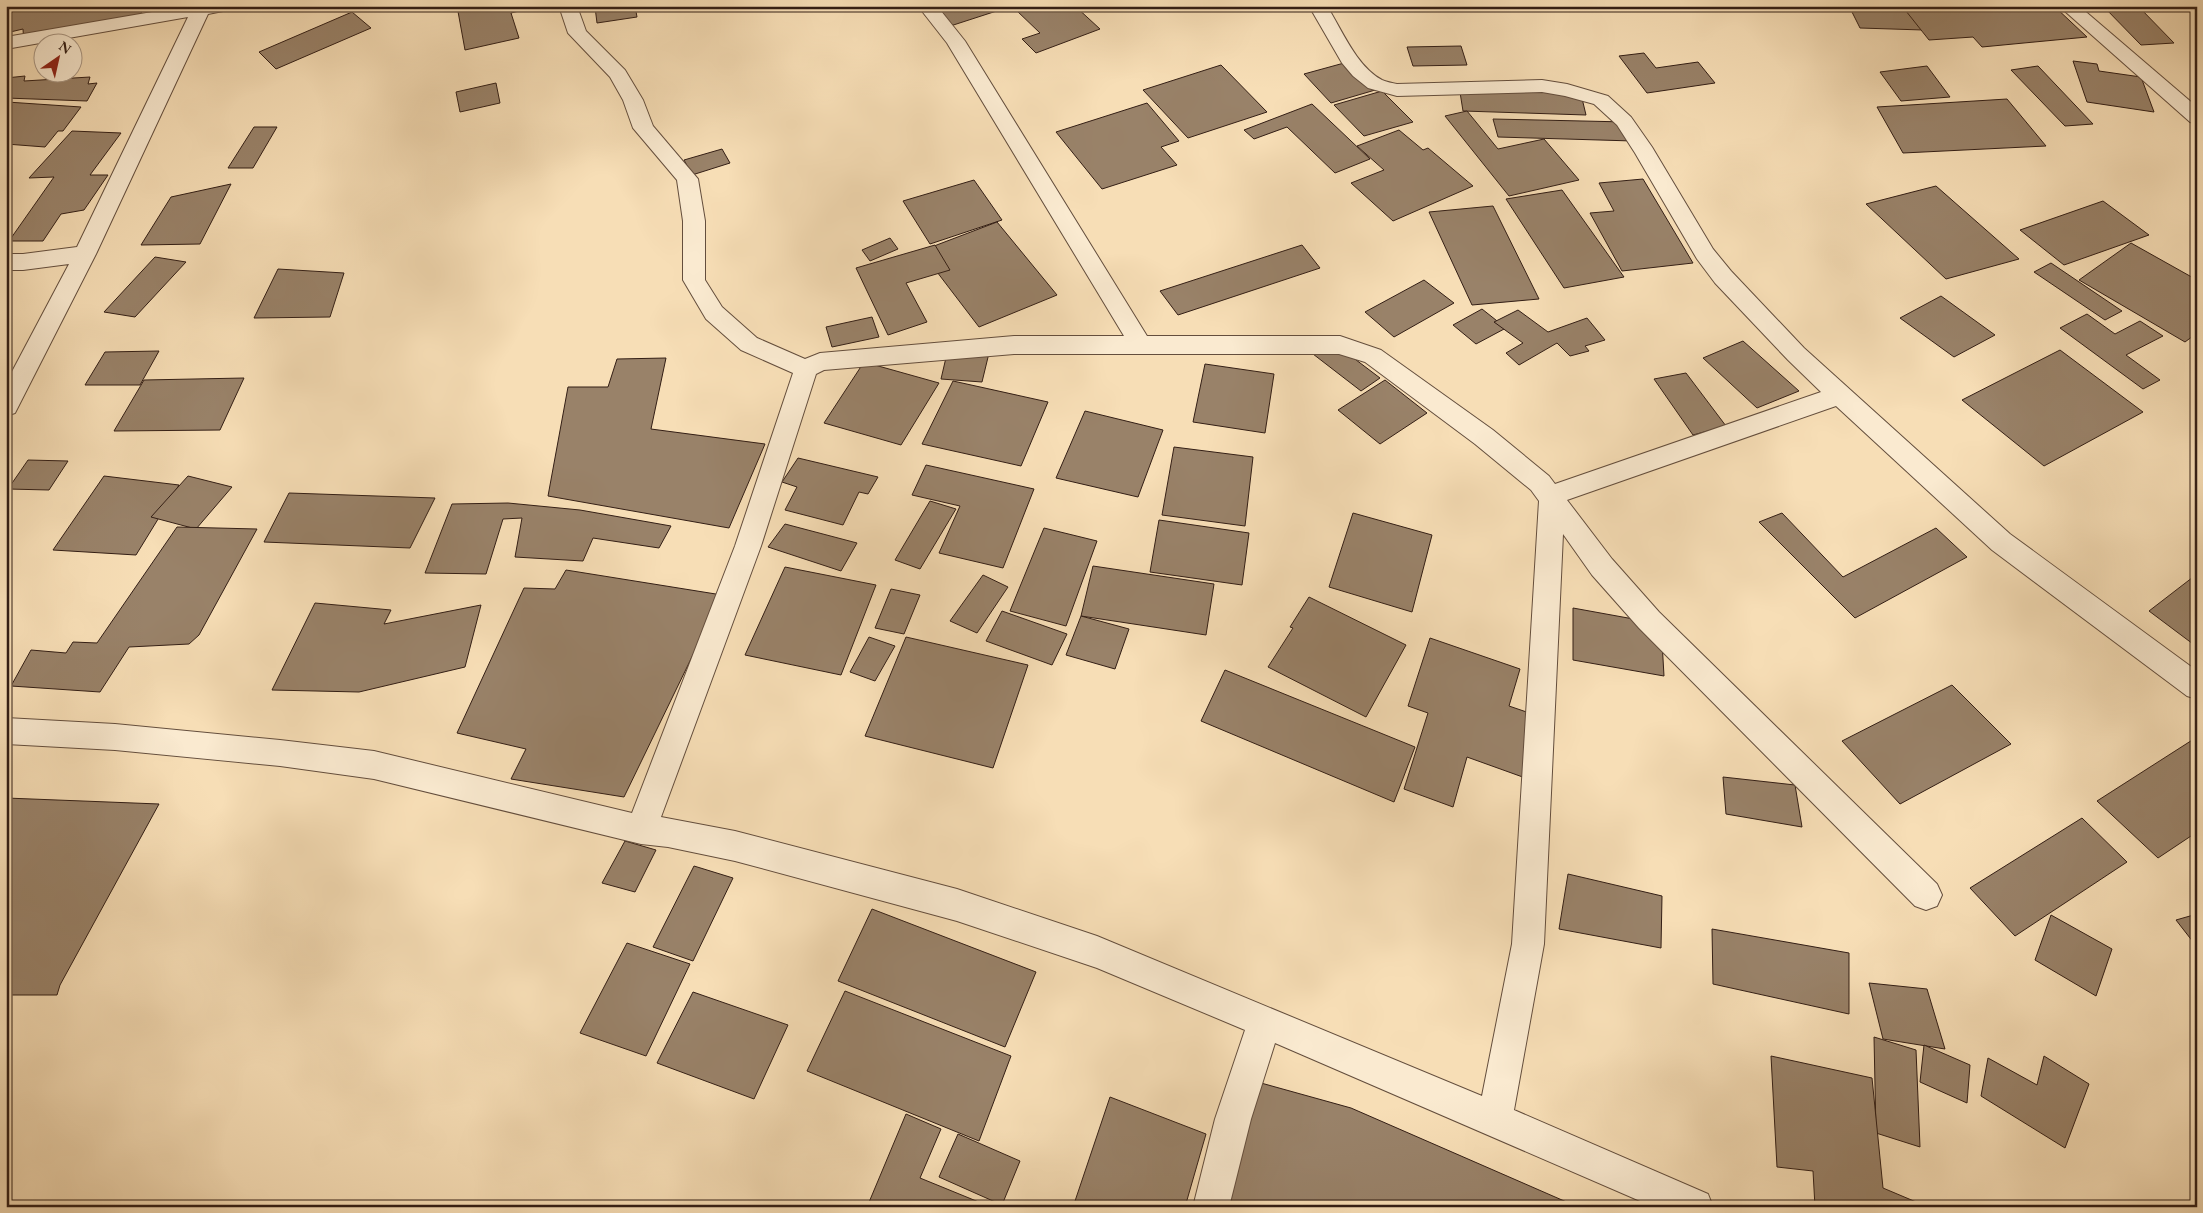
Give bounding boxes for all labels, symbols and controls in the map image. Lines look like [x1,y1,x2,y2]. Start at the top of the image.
north arrow [32,32,82,82]
text: N [56,37,76,58]

